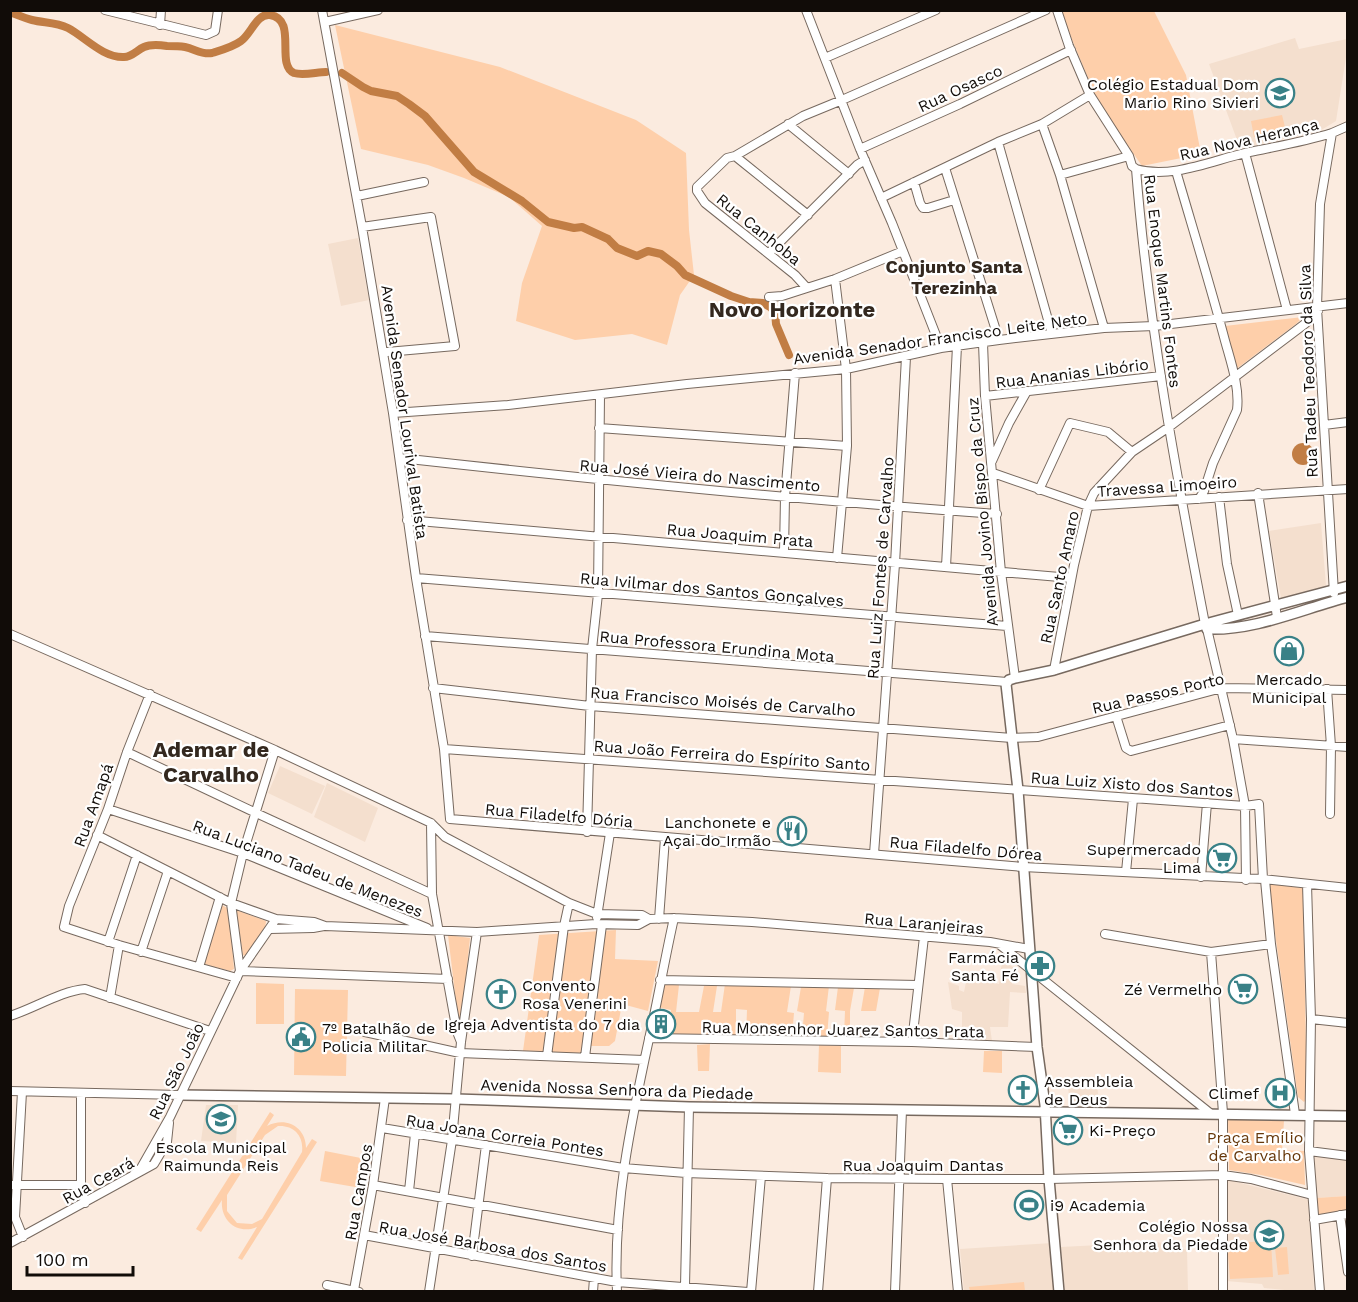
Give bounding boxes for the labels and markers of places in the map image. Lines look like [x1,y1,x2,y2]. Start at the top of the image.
place label: Colégio Estadual Dom Mario Rino Sivieri [1087,75,1259,112]
school or university icon: Colégio Estadual Dom Mario Rino Sivieri [1264,77,1296,109]
shop icon: Mercado Municipal [1273,635,1305,667]
place label: Mercado Municipal [1252,670,1326,707]
place label: Lanchonete e Açai do Irmão [663,813,771,850]
restaurant icon: Lanchonete e Açai do Irmão [776,815,808,847]
place label: Supermercado Lima [1087,840,1201,877]
supermarket icon: Supermercado Lima [1206,842,1238,874]
place label: Farmácia Santa Fé [948,948,1019,985]
pharmacy icon: Farmácia Santa Fé [1024,950,1056,982]
supermarket icon: Zé Vermelho [1227,973,1259,1005]
place label: Convento Rosa Venerini [522,976,627,1013]
church icon: Convento Rosa Venerini [485,978,517,1010]
place label: Zé Vermelho [1124,980,1222,999]
building icon: Igreja Adventista do 7 dia [645,1008,677,1040]
place label: Igreja Adventista do 7 dia [444,1015,640,1034]
place label: 7º Batalhão de Policia Militar [322,1019,435,1056]
public building icon: 7º Batalhão de Policia Militar [285,1021,317,1053]
place label: Assembleia de Deus [1044,1072,1133,1109]
church icon: Assembleia de Deus [1007,1074,1039,1106]
hospital icon: Climef [1264,1077,1296,1109]
place label: Climef [1208,1084,1260,1103]
school or university icon: Escola Municipal Raimunda Reis [205,1103,237,1135]
supermarket icon: Ki-Preço [1052,1114,1084,1146]
place label: Ki-Preço [1089,1121,1156,1140]
place label: Escola Municipal Raimunda Reis [155,1138,287,1175]
sports icon: i9 Academia [1013,1189,1045,1221]
place label: i9 Academia [1050,1196,1145,1215]
place label: Colégio Nossa Senhora da Piedade [1093,1217,1248,1254]
school or university icon: Colégio Nossa Senhora da Piedade [1253,1219,1285,1251]

